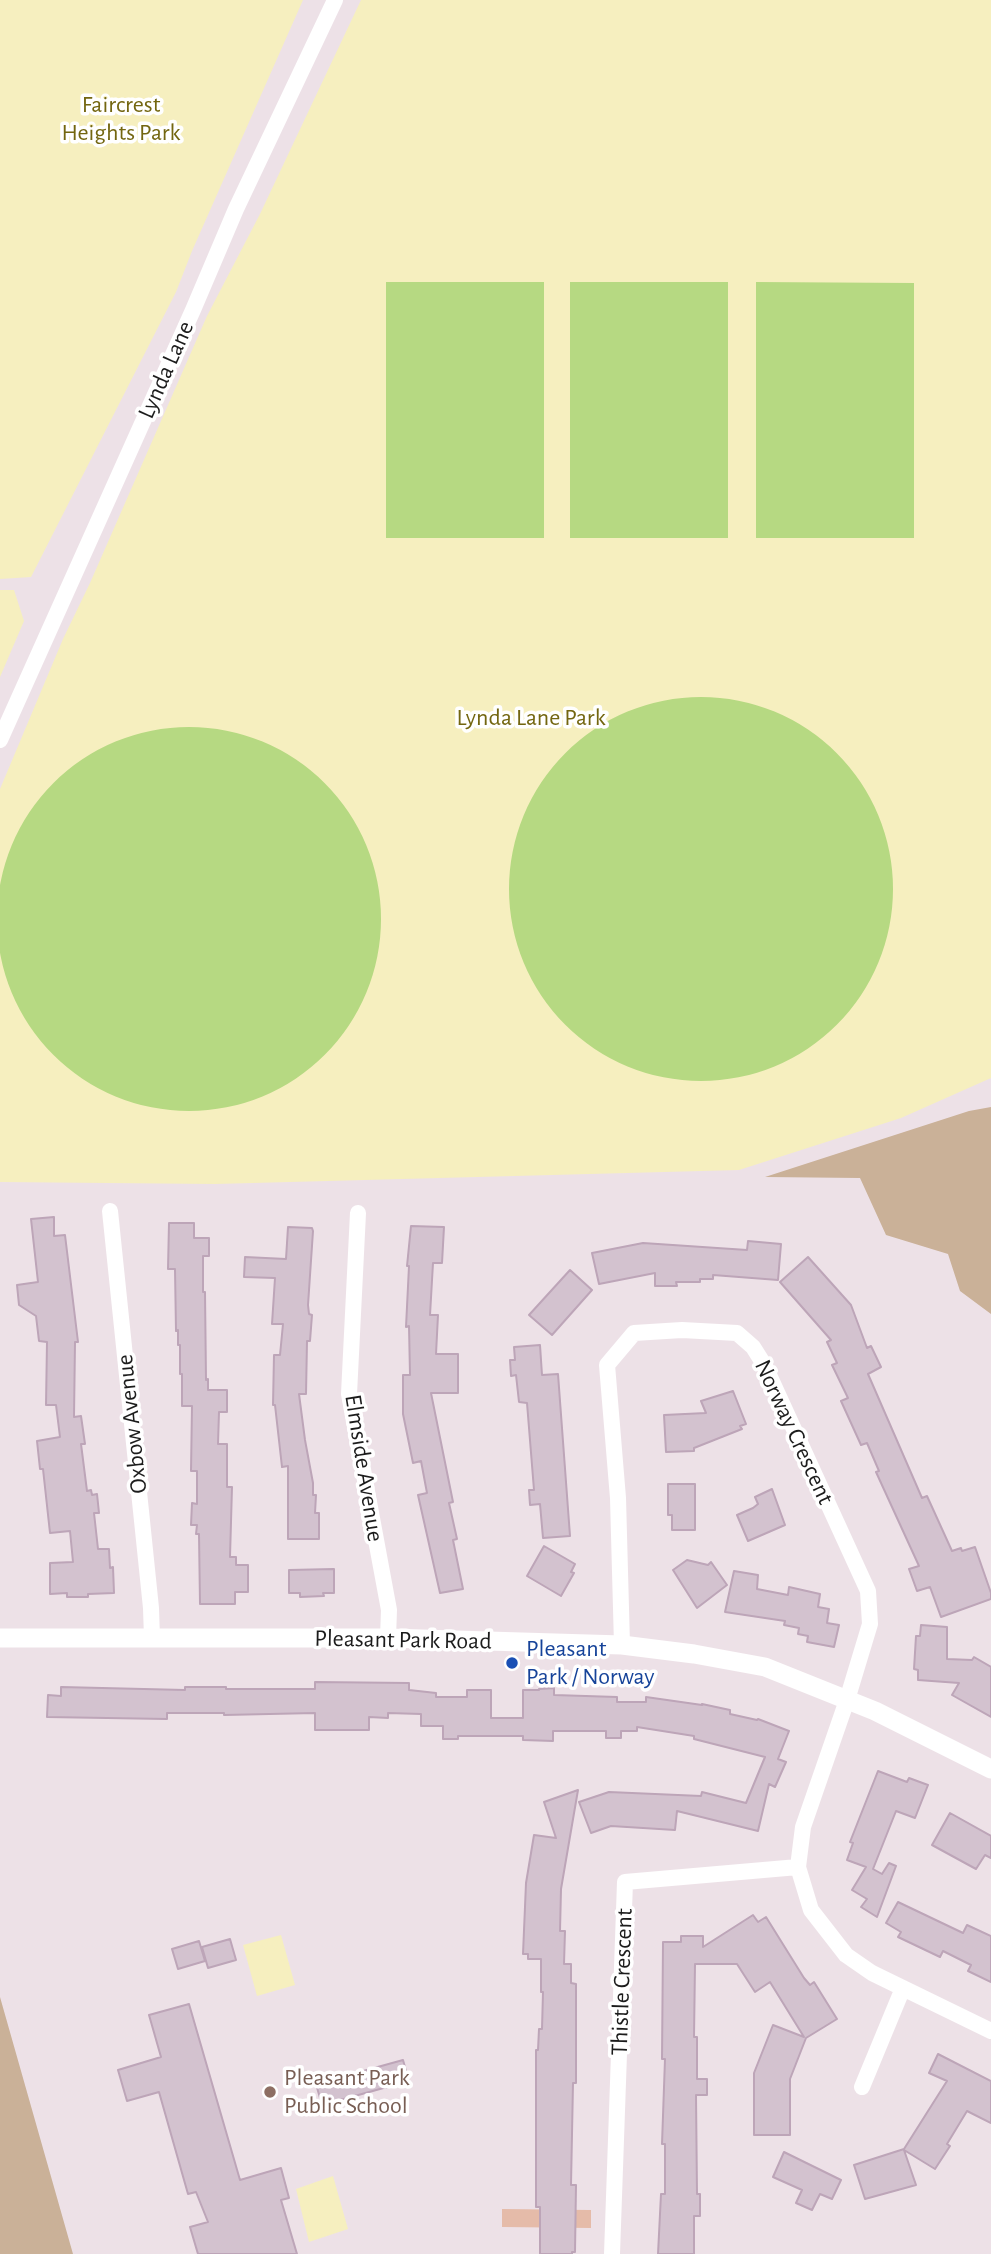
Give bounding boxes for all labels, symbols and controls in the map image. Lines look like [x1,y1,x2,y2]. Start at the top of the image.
park label: Faircrest Heights Park [62,91,180,147]
street label: Lynda Lane [132,317,200,423]
park label: Lynda Lane Park [456,704,606,732]
street label: Oxbow Avenue [110,1353,154,1495]
street label: Norway Crescent [748,1355,840,1509]
street label: Elmside Avenue [338,1392,390,1544]
street label: Pleasant Park Road [314,1624,492,1656]
place label: Pleasant Park / Norway [526,1635,655,1691]
marker: Pleasant Park / Norway [504,1655,520,1671]
street label: Thistle Crescent [605,1908,639,2056]
place label: Pleasant Park Public School [284,2064,410,2120]
marker: Pleasant Park Public School [262,2084,278,2100]

